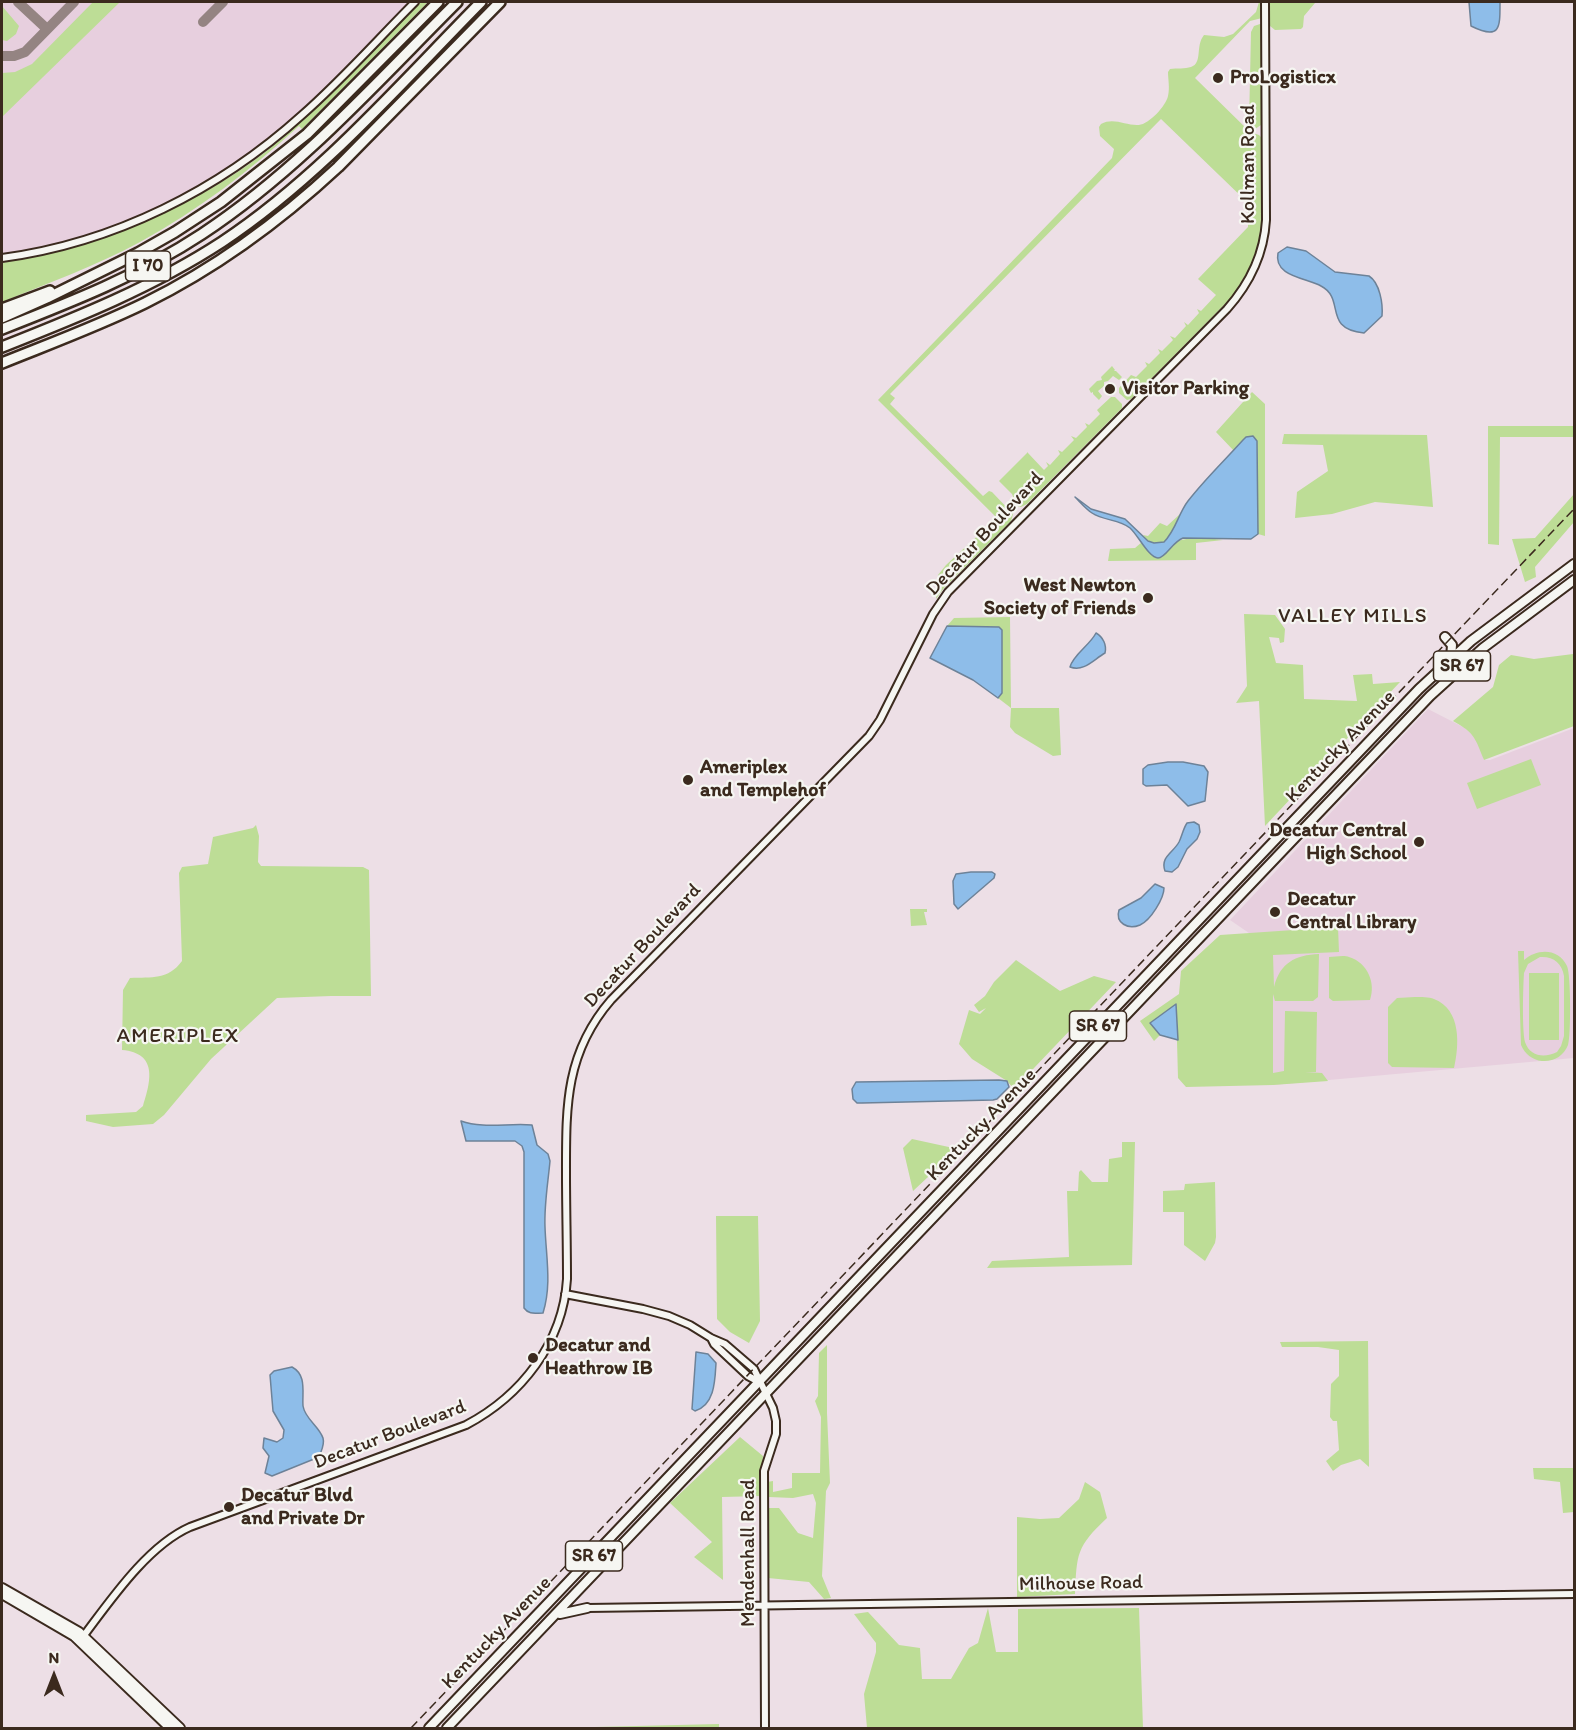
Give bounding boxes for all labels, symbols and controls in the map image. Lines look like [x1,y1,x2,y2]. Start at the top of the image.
place label: ProLogisticx [1230,66,1336,90]
marker: ProLogisticx [1211,71,1225,85]
street label: Kollman Road [1237,104,1261,224]
road number: I 70 [126,251,170,281]
place label: Visitor Parking [1122,377,1249,401]
marker: Visitor Parking [1103,382,1117,396]
street label: Decatur Boulevard [921,467,1049,601]
place label: West Newton Society of Friends [984,574,1136,621]
marker: West Newton Society of Friends [1141,591,1155,605]
district label: VALLEY MILLS [1278,604,1428,630]
road number: SR 67 [1434,651,1490,681]
street label: Kentucky Avenue [1281,685,1401,809]
place label: Ameriplex and Templehof [700,756,826,803]
marker: Ameriplex and Templehof [681,773,695,787]
place label: Decatur Central High School [1269,819,1407,866]
marker: Decatur Central High School [1412,835,1426,849]
street label: Decatur Boulevard [579,879,707,1013]
place label: Decatur Central Library [1287,888,1416,935]
marker: Decatur Central Library [1268,905,1282,919]
road number: SR 67 [1070,1011,1126,1041]
district label: AMERIPLEX [116,1024,240,1050]
street label: Kentucky Avenue [922,1063,1042,1187]
place label: Decatur and Heathrow IB [545,1334,653,1381]
marker: Decatur and Heathrow IB [526,1351,540,1365]
street label: Decatur Boulevard [311,1395,469,1475]
street label: Mendenhall Road [737,1479,761,1627]
place label: Decatur Blvd and Private Dr [241,1484,364,1531]
marker: Decatur Blvd and Private Dr [222,1500,236,1514]
road number: SR 67 [566,1541,622,1571]
street label: Kentucky Avenue [437,1571,557,1695]
street label: Milhouse Road [1019,1571,1143,1597]
north arrow [24,1646,84,1706]
text: N [49,1648,59,1667]

